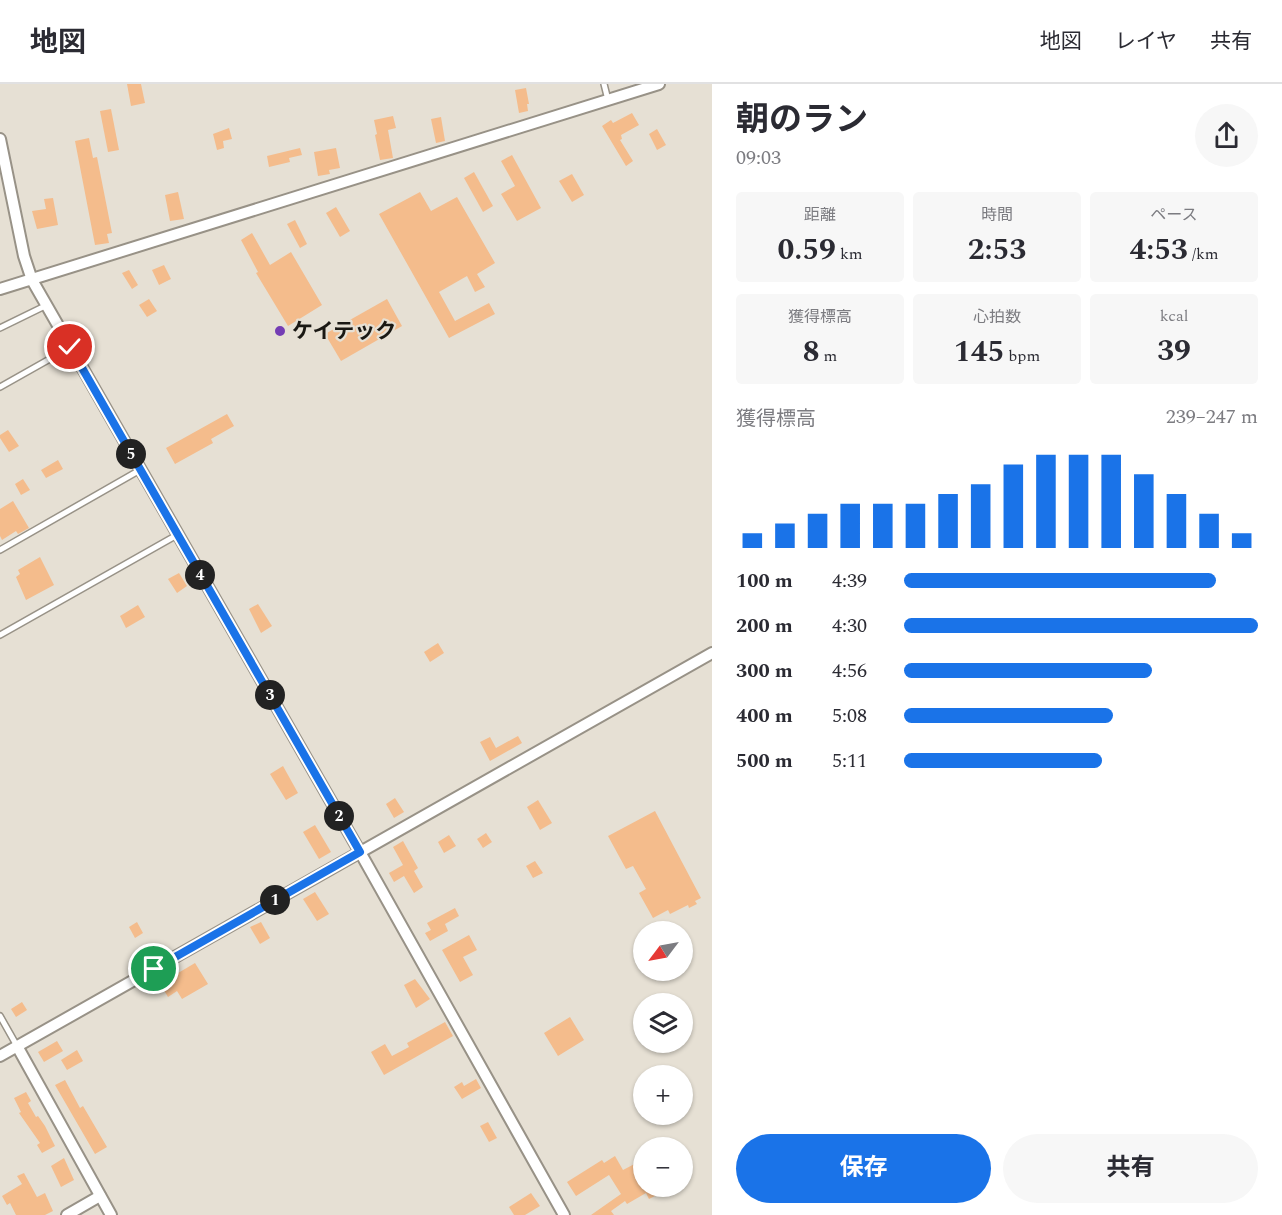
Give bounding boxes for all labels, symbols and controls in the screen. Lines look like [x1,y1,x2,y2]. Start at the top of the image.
text: 地図 [30,21,86,64]
text: 地図 [1040,26,1082,58]
text: レイヤ [1115,26,1177,58]
text: 共有 [1210,26,1252,58]
text: 朝のラン [736,95,868,145]
button: share [1195,104,1258,167]
text: 09:03 [736,143,781,173]
text: 距離 [804,203,836,227]
text: 時間 [981,203,1013,227]
text: ペース [1150,203,1198,227]
text: 0.59 [777,227,836,273]
text: 2:53 [968,227,1026,273]
text: 4:53 [1129,227,1188,273]
text: km [836,242,863,266]
text: /km [1188,242,1219,266]
text: kcal [1160,304,1188,328]
text: 獲得標高 [788,305,852,329]
text: 心拍数 [973,305,1021,329]
place label: ケイテック [292,316,396,348]
pin [44,321,95,372]
marker: ケイテック [273,324,287,338]
text: 39 [1157,328,1191,374]
text: 8 [803,329,820,375]
text: 145 [954,329,1004,375]
icon: check [53,330,86,363]
text: m [820,344,837,368]
text: bpm [1004,344,1040,368]
text: 239–247 m [1166,402,1258,432]
text: 獲得標高 [736,404,816,434]
pin: 5 [116,439,146,469]
text: 5 [127,442,135,466]
pin: 4 [185,560,215,590]
text: 4 [196,563,204,587]
text: 100 m [736,566,793,596]
text: 4:39 [832,566,867,596]
text: 200 m [736,611,793,641]
text: 4:30 [832,611,867,641]
text: 300 m [736,656,793,686]
text: 4:56 [832,656,867,686]
pin: 3 [255,680,285,710]
text: 3 [266,683,274,707]
text: 400 m [736,701,793,731]
text: 5:08 [832,701,867,731]
text: 500 m [736,746,793,776]
text: 5:11 [832,746,867,776]
pin: 2 [324,801,354,831]
text: 2 [335,804,343,828]
pin: 1 [260,885,290,915]
text: 1 [271,888,279,912]
north arrow [633,921,693,981]
map controls [633,921,693,1197]
pin [128,943,179,994]
icon: arrive [137,952,170,985]
button: layers [633,993,693,1053]
button: + [633,1065,693,1125]
button: 保存 [736,1134,991,1203]
button: 共有 [1003,1134,1258,1203]
button: − [633,1137,693,1197]

